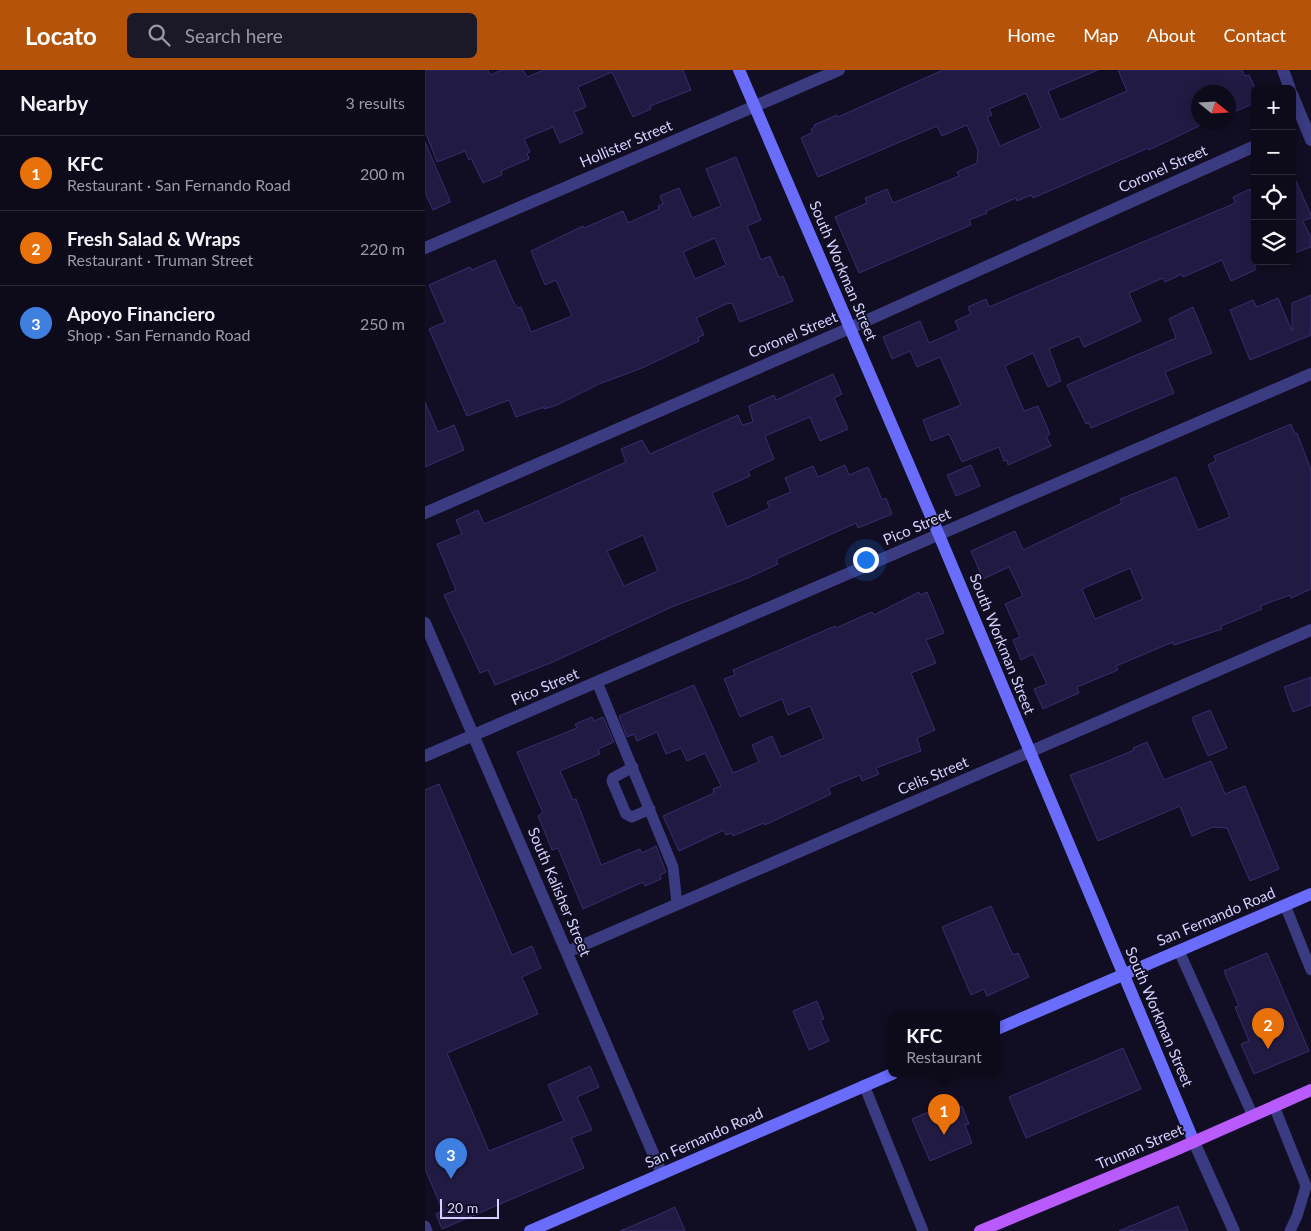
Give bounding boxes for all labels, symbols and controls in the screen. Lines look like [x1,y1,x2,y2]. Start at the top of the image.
search box [127,13,477,58]
text: Locato [25,21,97,50]
icon: search [145,21,173,49]
text: Search here [185,24,283,47]
text: Home [1007,24,1055,46]
text: Map [1083,24,1119,46]
text: About [1147,24,1196,46]
text: Contact [1224,24,1286,46]
north arrow [1191,85,1236,130]
map controls [1251,85,1296,265]
button: + [1251,85,1296,130]
text: Nearby [20,90,88,115]
text: 3 results [345,93,405,112]
street label: Hollister Street [577,115,675,171]
button: − [1251,130,1296,175]
street label: Coronel Street [1115,140,1210,196]
text: KFC [67,152,103,175]
text: 1 [31,164,41,183]
text: 200 m [360,164,405,183]
text: Restaurant · San Fernando Road [67,175,291,194]
button: locate [1251,175,1296,220]
street label: South Workman Street [806,198,882,344]
button: layers [1251,220,1296,265]
text: Fresh Salad & Wraps [67,227,240,250]
text: 2 [31,239,41,258]
text: 220 m [360,239,405,258]
text: Restaurant · Truman Street [67,250,253,269]
text: Apoyo Financiero [67,302,215,325]
street label: Coronel Street [745,307,841,361]
text: 3 [31,314,41,333]
text: 250 m [360,314,405,333]
text: Shop · San Fernando Road [67,325,250,344]
street label: Pico Street [880,504,954,548]
your location [853,547,879,573]
street label: South Workman Street [966,571,1040,717]
street label: Pico Street [508,664,582,708]
street label: Celis Street [895,752,971,798]
street label: South Kalisher Street [525,824,595,959]
street label: San Fernando Road [1154,883,1278,949]
street label: South Workman Street [1122,944,1198,1090]
pin: 2 [1252,1008,1284,1049]
popup [888,1012,1000,1077]
text: KFC [906,1024,942,1047]
text: Restaurant [906,1047,982,1066]
pin: 1 [928,1094,960,1135]
street label: San Fernando Road [642,1103,765,1171]
street label: Truman Street [1094,1119,1186,1172]
pin: 3 [435,1138,467,1179]
scale bar [440,1196,499,1219]
text: 20 m [447,1199,478,1216]

